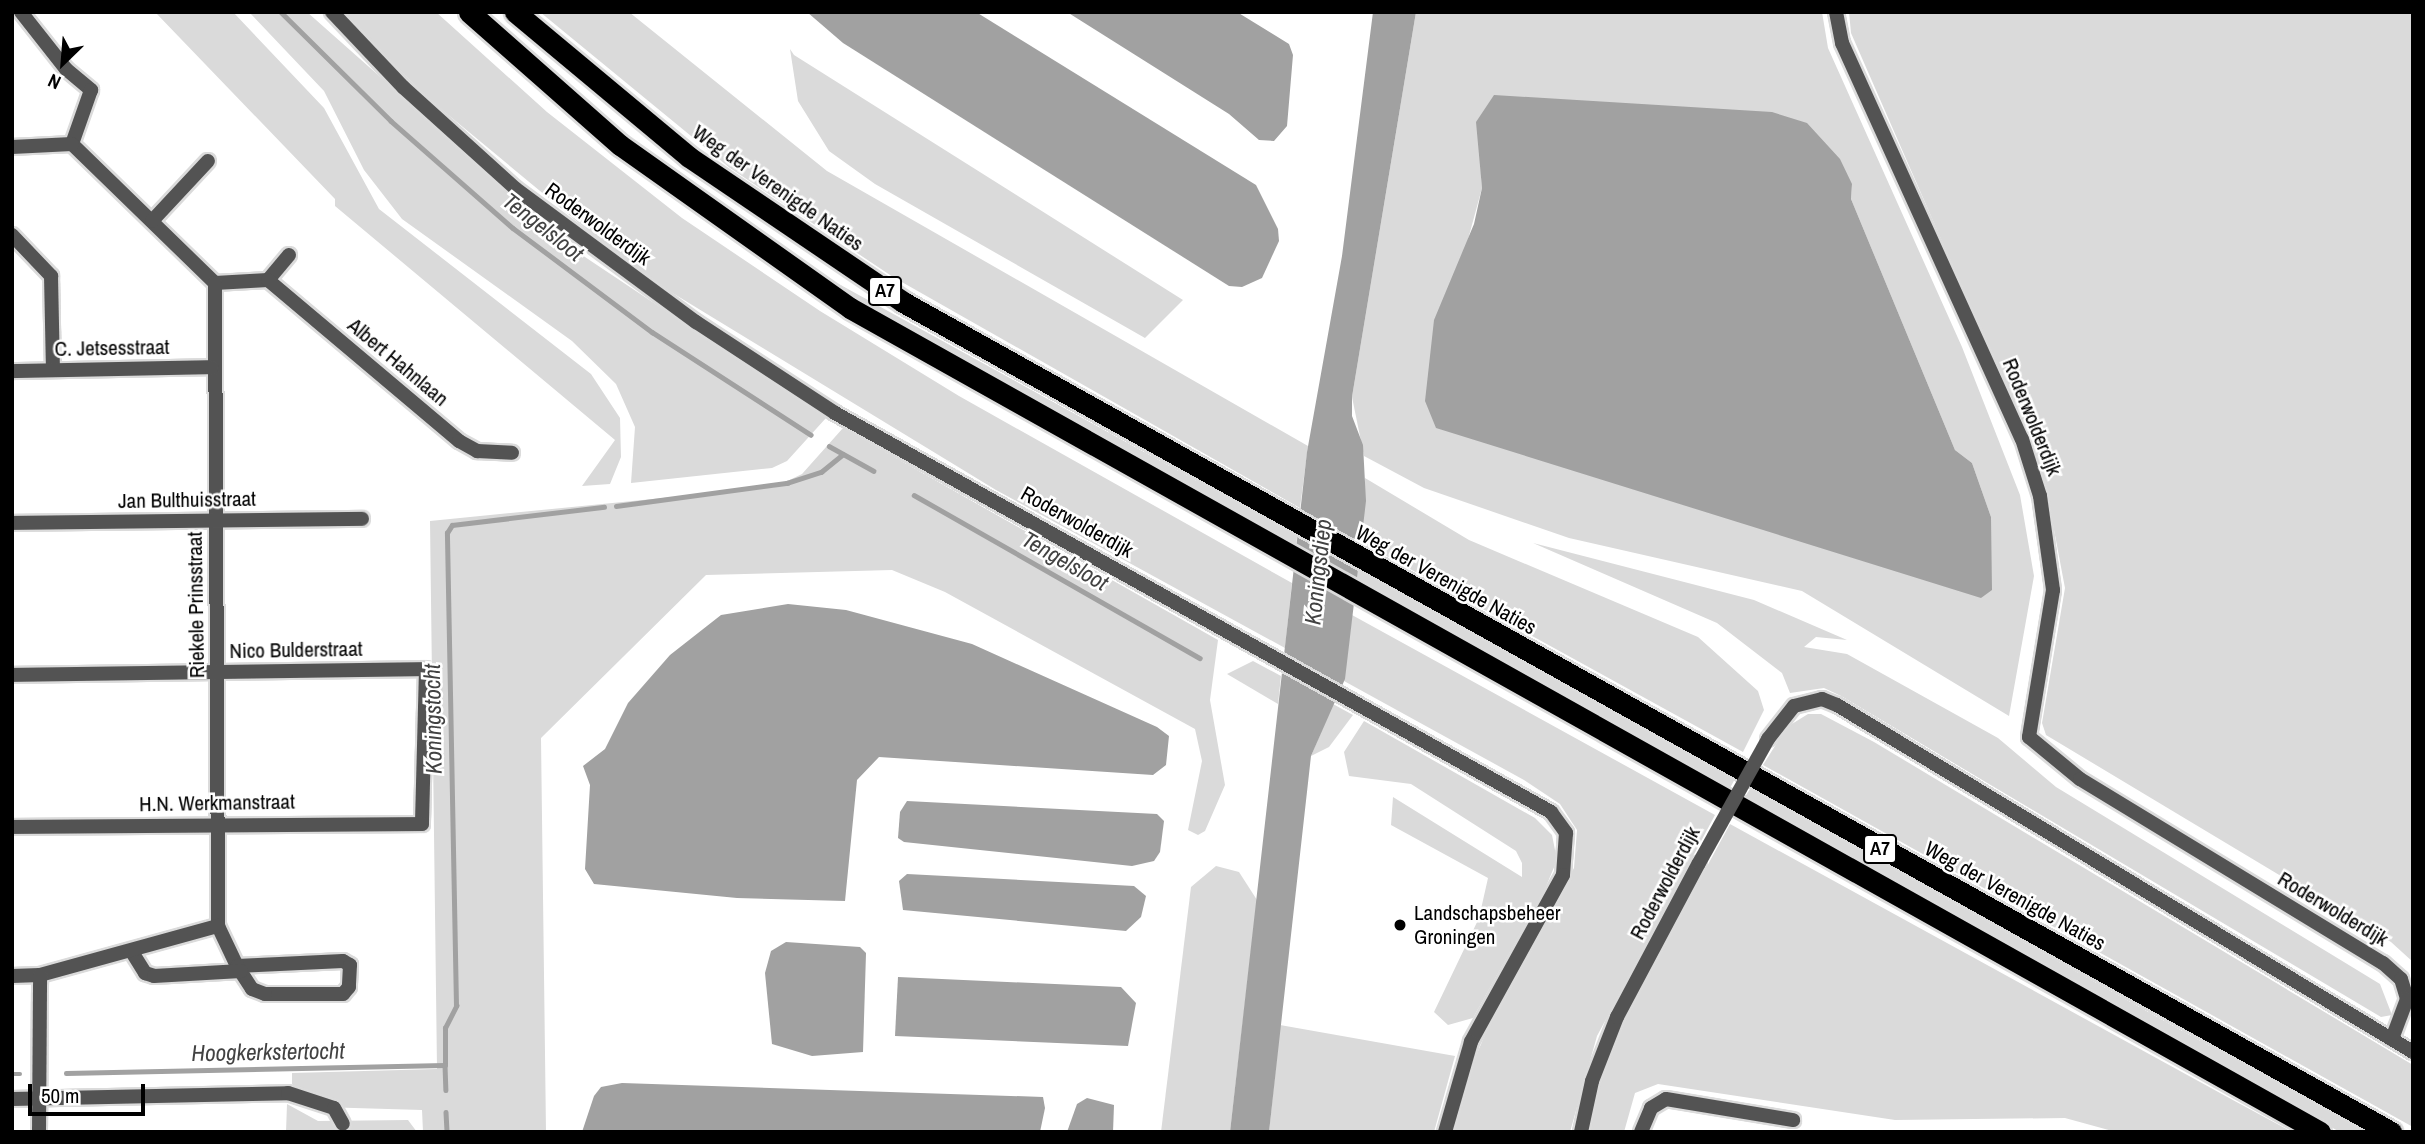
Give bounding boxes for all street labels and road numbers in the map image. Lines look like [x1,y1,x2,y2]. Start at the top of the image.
street label: Weg der Verenigde Naties [688,120,868,256]
street label: Roderwolderdijk [540,177,656,271]
road number: A7 [868,276,903,306]
street label: Albert Hahnlaan [343,313,453,411]
street label: C. Jetsesstraat [54,334,170,362]
street label: Roderwolderdijk [1997,355,2067,479]
street label: Roderwolderdijk [1016,481,1138,563]
street label: Jan Bulthuisstraat [118,486,256,514]
street label: Weg der Verenigde Naties [1351,520,1541,640]
street label: Riekele Prinsstraat [182,532,210,678]
street label: Nico Bulderstraat [229,636,363,664]
street label: H.N. Werkmanstraat [139,789,295,817]
street label: Roderwolderdijk [1625,822,1705,944]
road number: A7 [1862,834,1898,864]
street label: Weg der Verenigde Naties [1920,836,2110,956]
street label: Roderwolderdijk [2273,866,2393,952]

